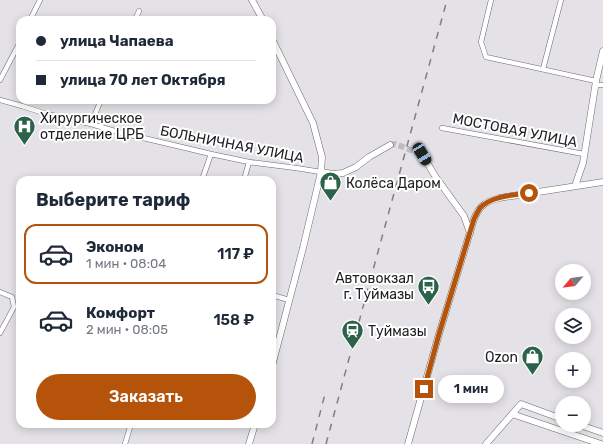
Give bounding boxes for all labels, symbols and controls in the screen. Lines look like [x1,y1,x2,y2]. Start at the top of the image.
text: улица Чапаева [60,32,174,50]
text: улица 70 лет Октября [60,71,226,89]
place label: Хирургическое отделение ЦРБ [40,110,144,143]
street label: МОСТОВАЯ УЛИЦА [451,110,579,151]
hospital icon: Хирургическое отделение ЦРБ [12,113,38,146]
street label: БОЛЬНИЧНАЯ УЛИЦА [159,122,306,167]
car [411,141,433,167]
shop icon: Колёса Даром [317,170,343,203]
place label: Колёса Даром [346,175,441,192]
route start [520,184,538,202]
text: Выберите тариф [36,189,190,211]
icon: car [38,236,74,272]
text: Эконом [86,238,144,256]
text: 117 ₽ [217,245,254,263]
text: 1 мин · 08:04 [86,256,166,271]
north arrow [555,264,591,300]
map controls [555,264,591,432]
place label: Автовокзал г. Туймазы [335,270,414,303]
bus stop icon: Автовокзал г. Туймазы [416,273,442,306]
icon: car [38,302,74,338]
text: Комфорт [86,304,155,322]
button: layers [555,308,591,344]
text: 158 ₽ [213,311,254,329]
station icon: Туймазы [340,318,366,351]
text: 2 мин · 08:05 [86,322,168,337]
place label: Туймазы [368,323,427,340]
shop icon: Ozon [520,344,546,377]
place label: Ozon [485,349,518,366]
button: + [555,352,591,388]
button: Заказать [36,374,256,420]
callout: 1 мин [438,375,504,403]
route end [415,380,433,398]
text: 1 мин [454,381,488,396]
button: − [555,396,591,432]

